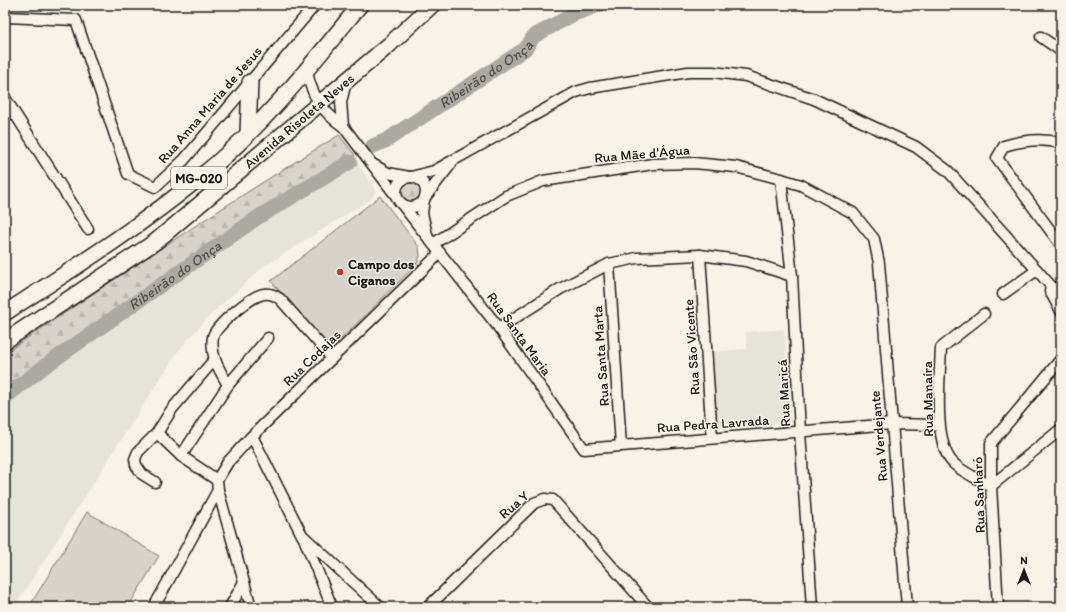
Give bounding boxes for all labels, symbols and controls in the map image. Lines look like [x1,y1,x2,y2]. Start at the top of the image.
water label: Ribeirão do Onça [435,37,537,112]
street label: Rua Anna Maria de Jesus [154,43,266,167]
street label: Avenida Risoleta Neves [241,70,357,172]
street label: Rua Mãe d'Água [594,141,691,167]
road number: MG-020 [171,167,227,189]
water label: Ribeirão do Onça [125,237,225,314]
place label: Campo dos Ciganos [348,256,414,289]
marker: Campo dos Ciganos [335,267,345,277]
street label: Rua Santa Maria [483,289,555,380]
street label: Rua São Vicente [680,298,704,396]
street label: Rua Santa Marta [589,304,613,407]
street label: Rua Codajas [279,326,345,390]
street label: Rua Maricá [774,358,794,427]
street label: Rua Manaíra [919,361,937,437]
street label: Rua Verdejante [867,390,891,482]
street label: Rua Pedra Lavrada [656,412,770,436]
street label: Rua Sanharó [969,456,989,534]
street label: Rua Y [496,487,533,523]
north arrow [1004,550,1044,590]
text: N [1020,554,1028,567]

